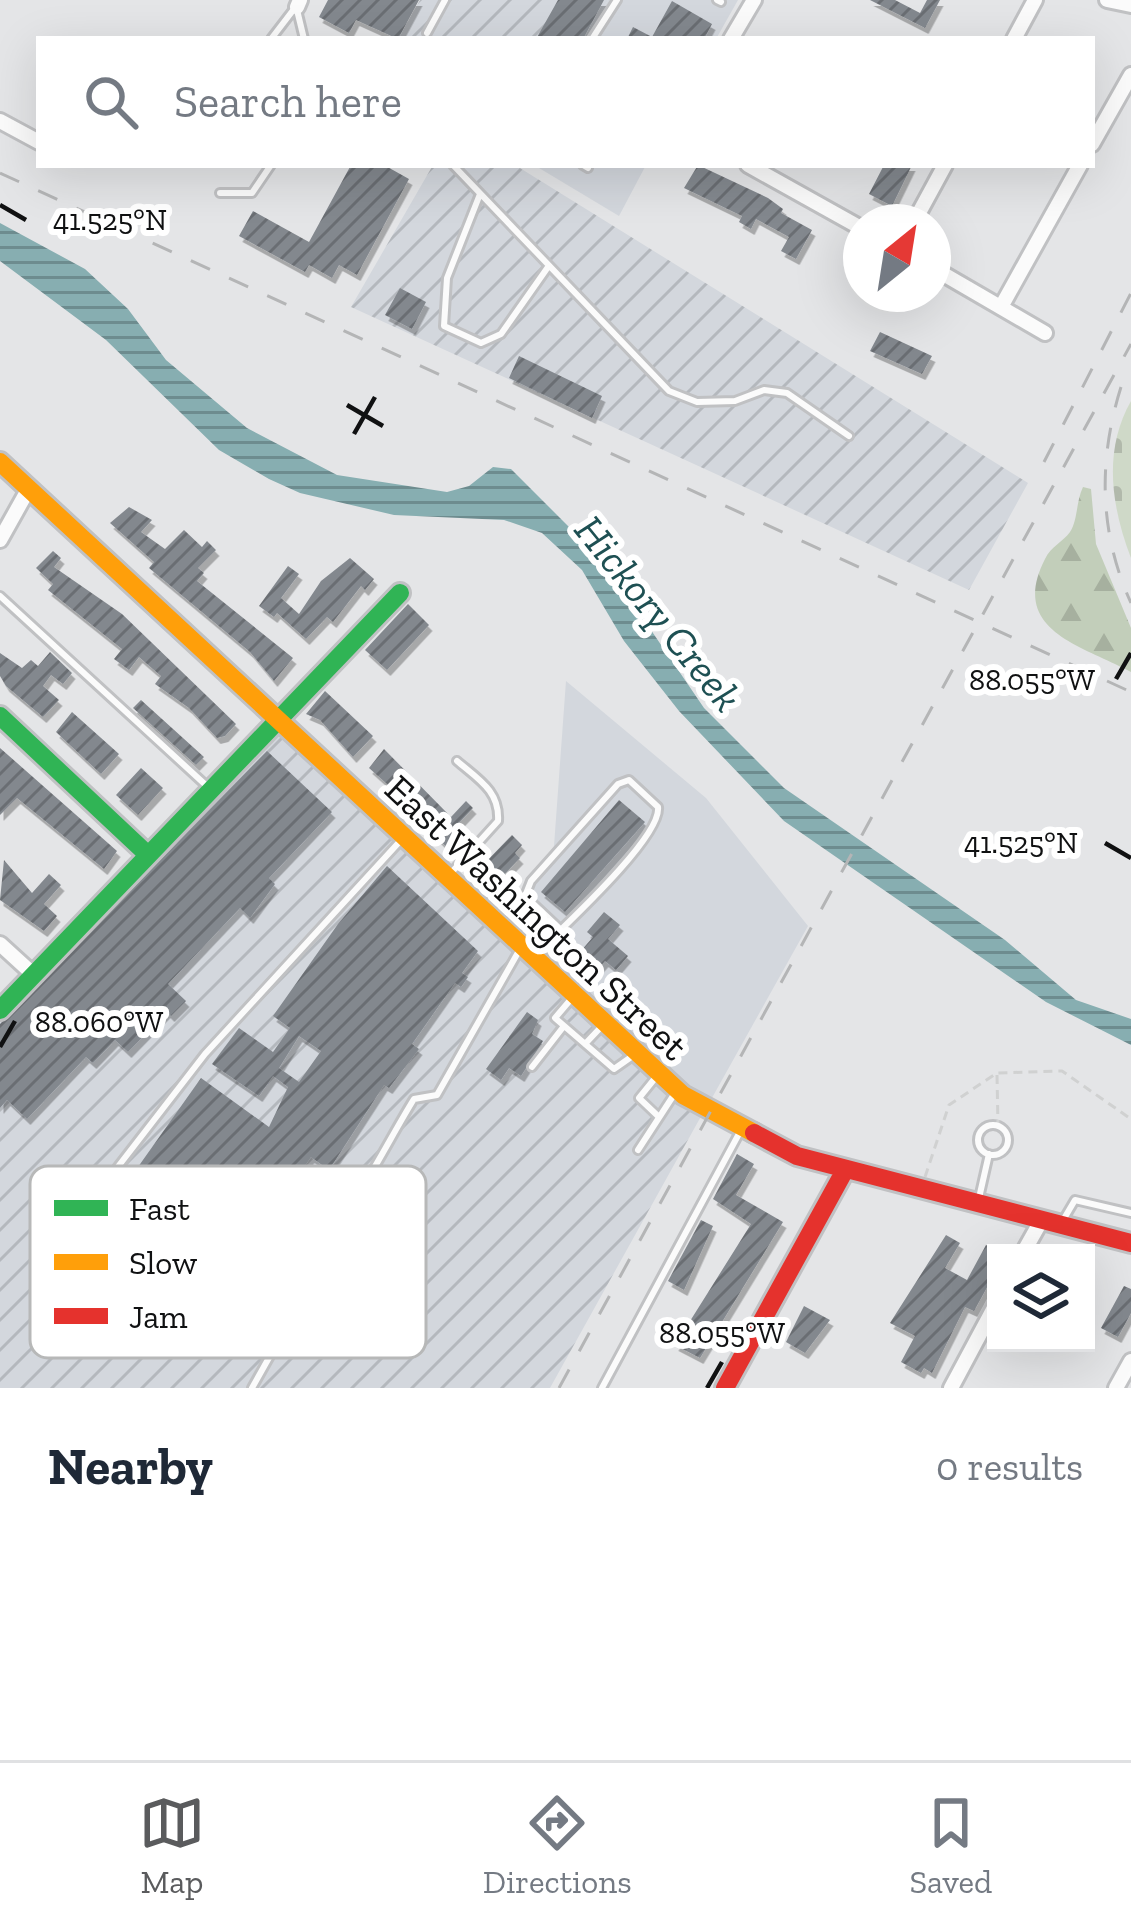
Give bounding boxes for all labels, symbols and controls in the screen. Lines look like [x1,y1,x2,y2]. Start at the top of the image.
search box [36,36,1095,168]
icon: search [78,69,144,135]
text: Search here [174,75,402,129]
text: 41.525°N [53,202,167,238]
north arrow [843,204,951,312]
water label: Hickory Creek [564,505,753,721]
text: 88.055°W [969,662,1095,698]
street label: East Washington Street [376,765,698,1070]
text: 41.525°N [964,825,1078,861]
text: 88.060°W [35,1004,163,1040]
legend [30,1166,426,1358]
text: Fast [129,1189,190,1228]
text: Slow [129,1243,197,1282]
map controls [987,1244,1095,1352]
button: layers [987,1244,1095,1352]
text: Jam [129,1297,188,1336]
text: 88.055°W [659,1315,785,1351]
text: Nearby [48,1436,213,1497]
text: 0 results [936,1443,1083,1490]
tab: Map [139,1790,205,1901]
tab: Directions [483,1790,632,1901]
tab: Saved [909,1790,992,1901]

